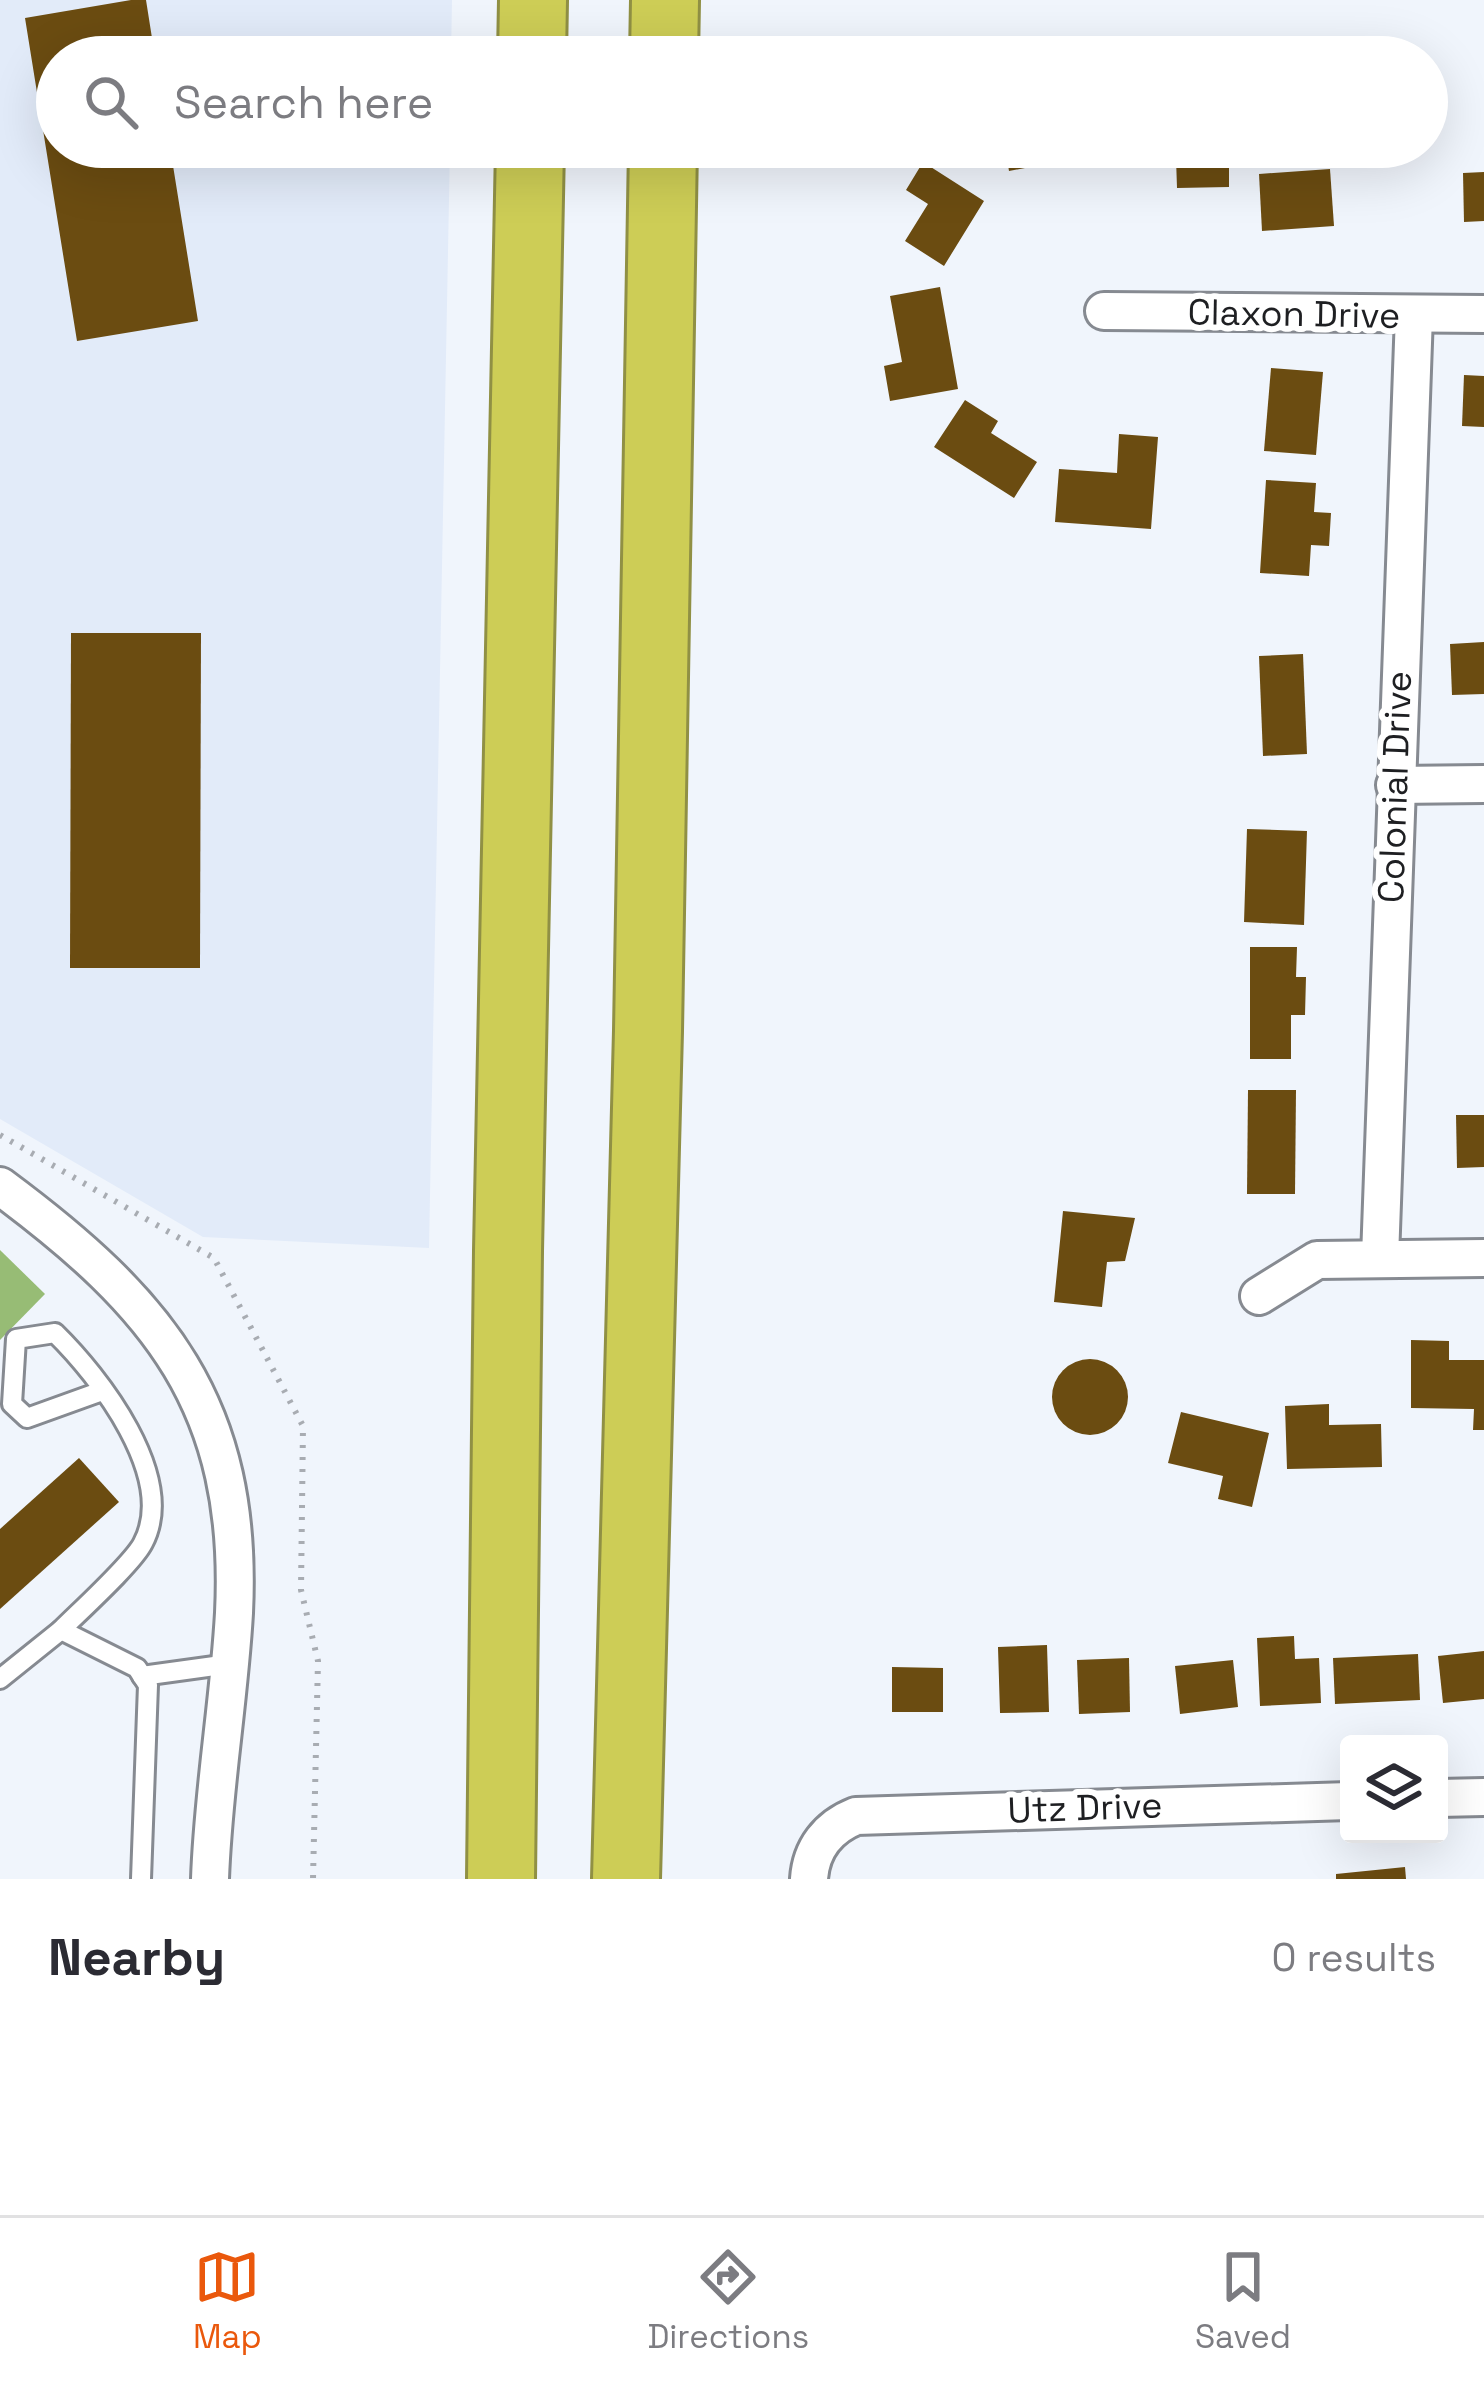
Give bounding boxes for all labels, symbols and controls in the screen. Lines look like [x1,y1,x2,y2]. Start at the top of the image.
search box [36,36,1448,168]
icon: search [78,69,144,135]
text: Search here [174,74,433,131]
street label: Claxon Drive [1187,289,1401,339]
street label: Colonial Drive [1368,670,1422,904]
map controls [1340,1735,1448,1843]
button: layers [1340,1735,1448,1843]
street label: Utz Drive [1007,1782,1163,1834]
text: Nearby [48,1925,225,1990]
text: 0 results [1271,1933,1436,1982]
tab: Map [193,2244,262,2358]
tab: Directions [647,2244,809,2358]
tab: Saved [1195,2244,1291,2358]

